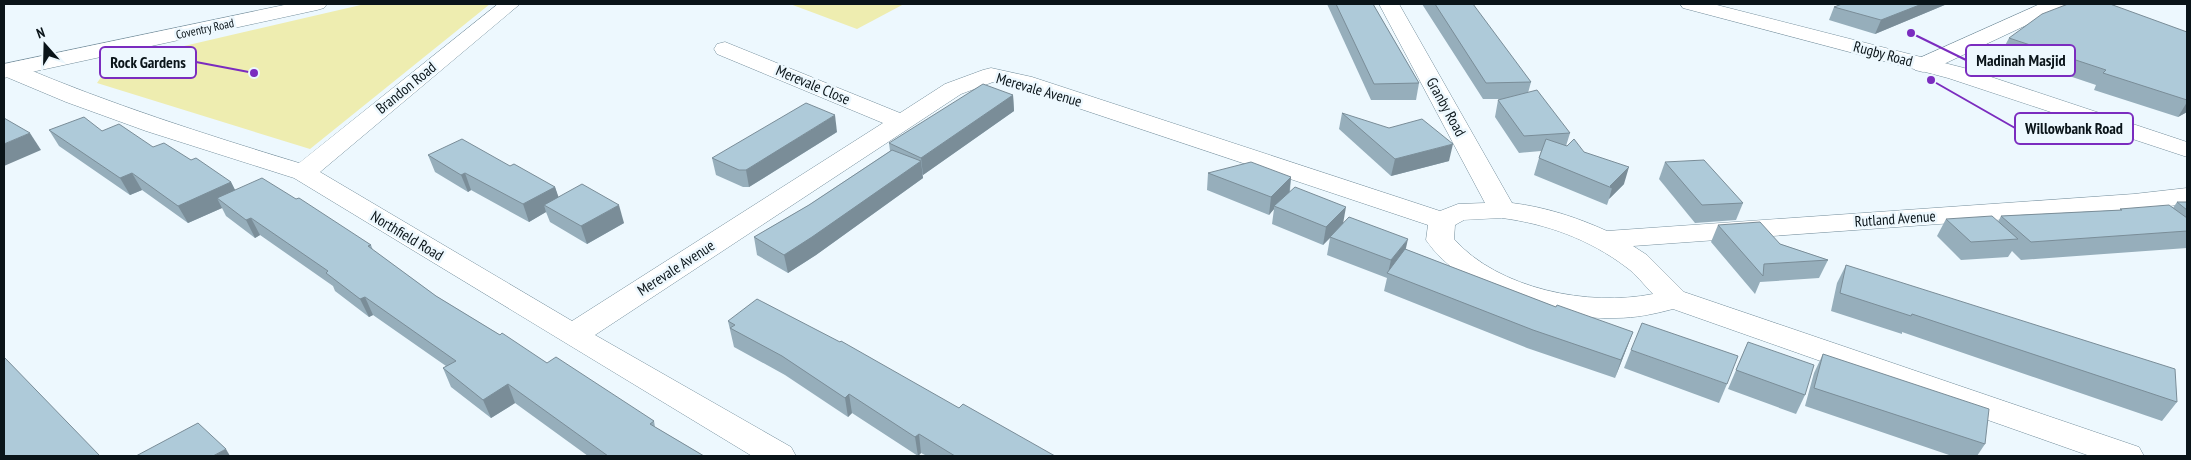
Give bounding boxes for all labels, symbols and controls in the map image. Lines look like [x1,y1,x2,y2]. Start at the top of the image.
street label: Coventry Road [175,15,235,42]
north arrow [20,20,70,70]
text: N [34,23,47,43]
street label: Rugby Road [1851,37,1915,71]
callout: Madinah Masjid [1966,45,2075,76]
callout: Rock Gardens [100,47,196,78]
text: Madinah Masjid [1976,50,2066,70]
text: Rock Gardens [110,52,186,72]
street label: Brandon Road [372,58,440,118]
street label: Merevale Close [773,60,853,109]
street label: Merevale Avenue [994,68,1084,111]
street label: Granby Road [1423,74,1470,140]
callout: Willowbank Road [2015,113,2133,144]
text: Willowbank Road [2024,118,2123,138]
street label: Rutland Avenue [1854,206,1936,231]
street label: Northfield Road [368,207,447,265]
street label: Merevale Avenue [634,236,718,300]

